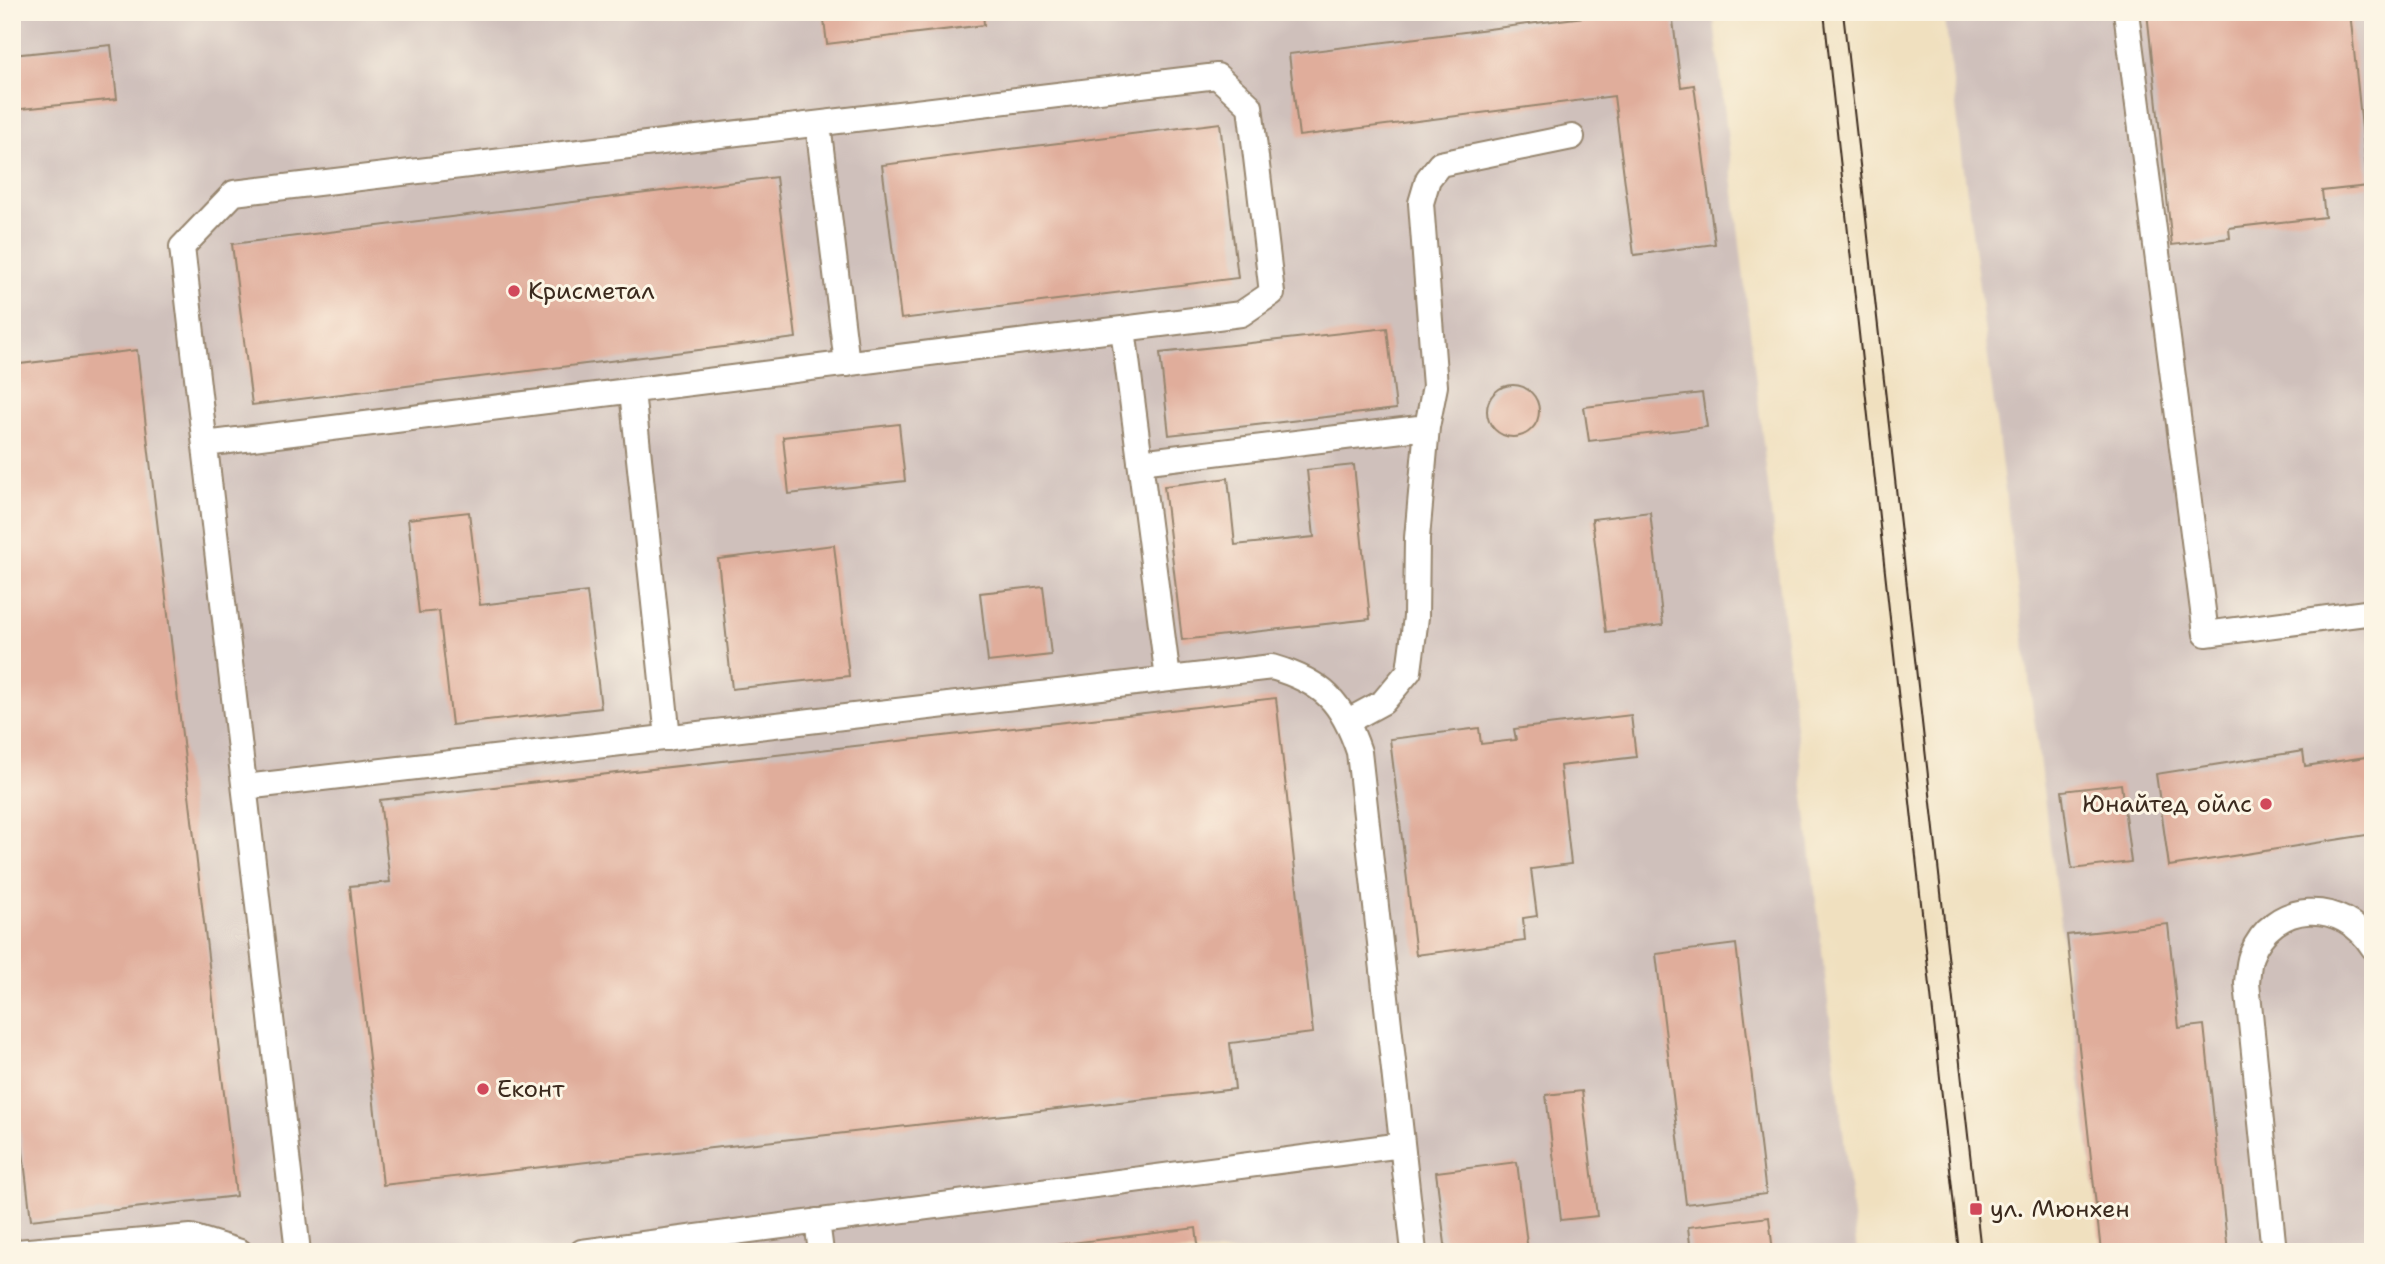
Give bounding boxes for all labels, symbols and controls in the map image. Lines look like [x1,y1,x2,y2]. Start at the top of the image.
place label: Крисметал [528,275,655,307]
marker: Крисметал [506,283,522,299]
place label: Юнайтед ойлс [2082,788,2252,820]
marker: Юнайтед ойлс [2258,796,2274,812]
place label: Еконт [497,1073,565,1105]
marker: Еконт [475,1081,491,1097]
place label: ул. Мюнхен [1990,1193,2130,1225]
marker: ул. Мюнхен [1968,1201,1984,1217]

